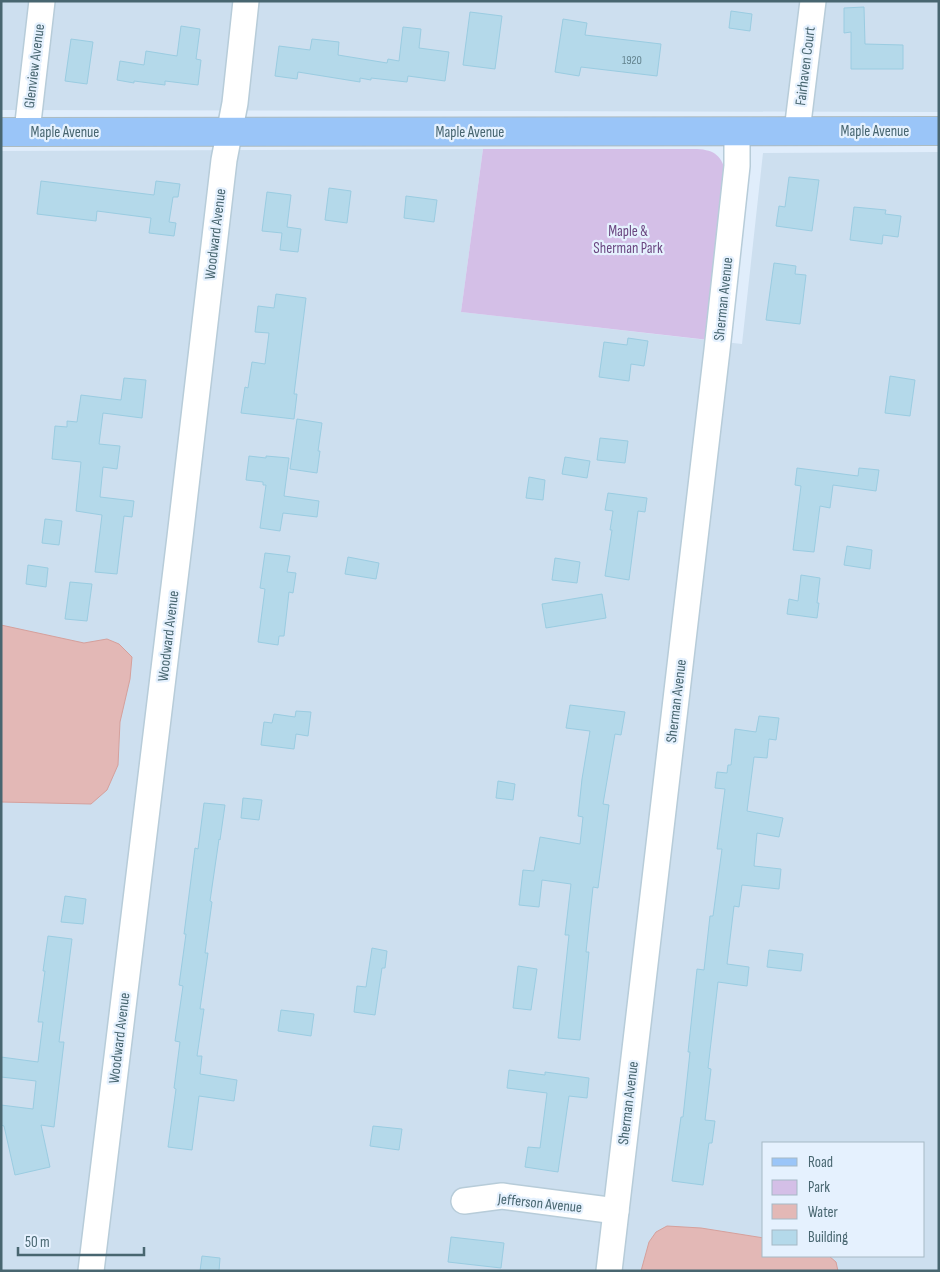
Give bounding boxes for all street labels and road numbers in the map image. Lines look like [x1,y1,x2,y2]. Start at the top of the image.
street label: Glenview Avenue [20,23,49,109]
street label: Fairhaven Court [791,25,820,107]
street label: Maple Avenue [841,122,909,141]
street label: Maple Avenue [31,123,99,142]
street label: Maple Avenue [436,123,504,142]
street label: Woodward Avenue [200,187,231,281]
street label: Sherman Avenue [710,256,737,342]
street label: Woodward Avenue [153,589,184,683]
street label: Sherman Avenue [662,658,691,744]
street label: Woodward Avenue [104,991,135,1085]
street label: Sherman Avenue [614,1060,643,1146]
street label: Jefferson Avenue [496,1190,583,1217]

